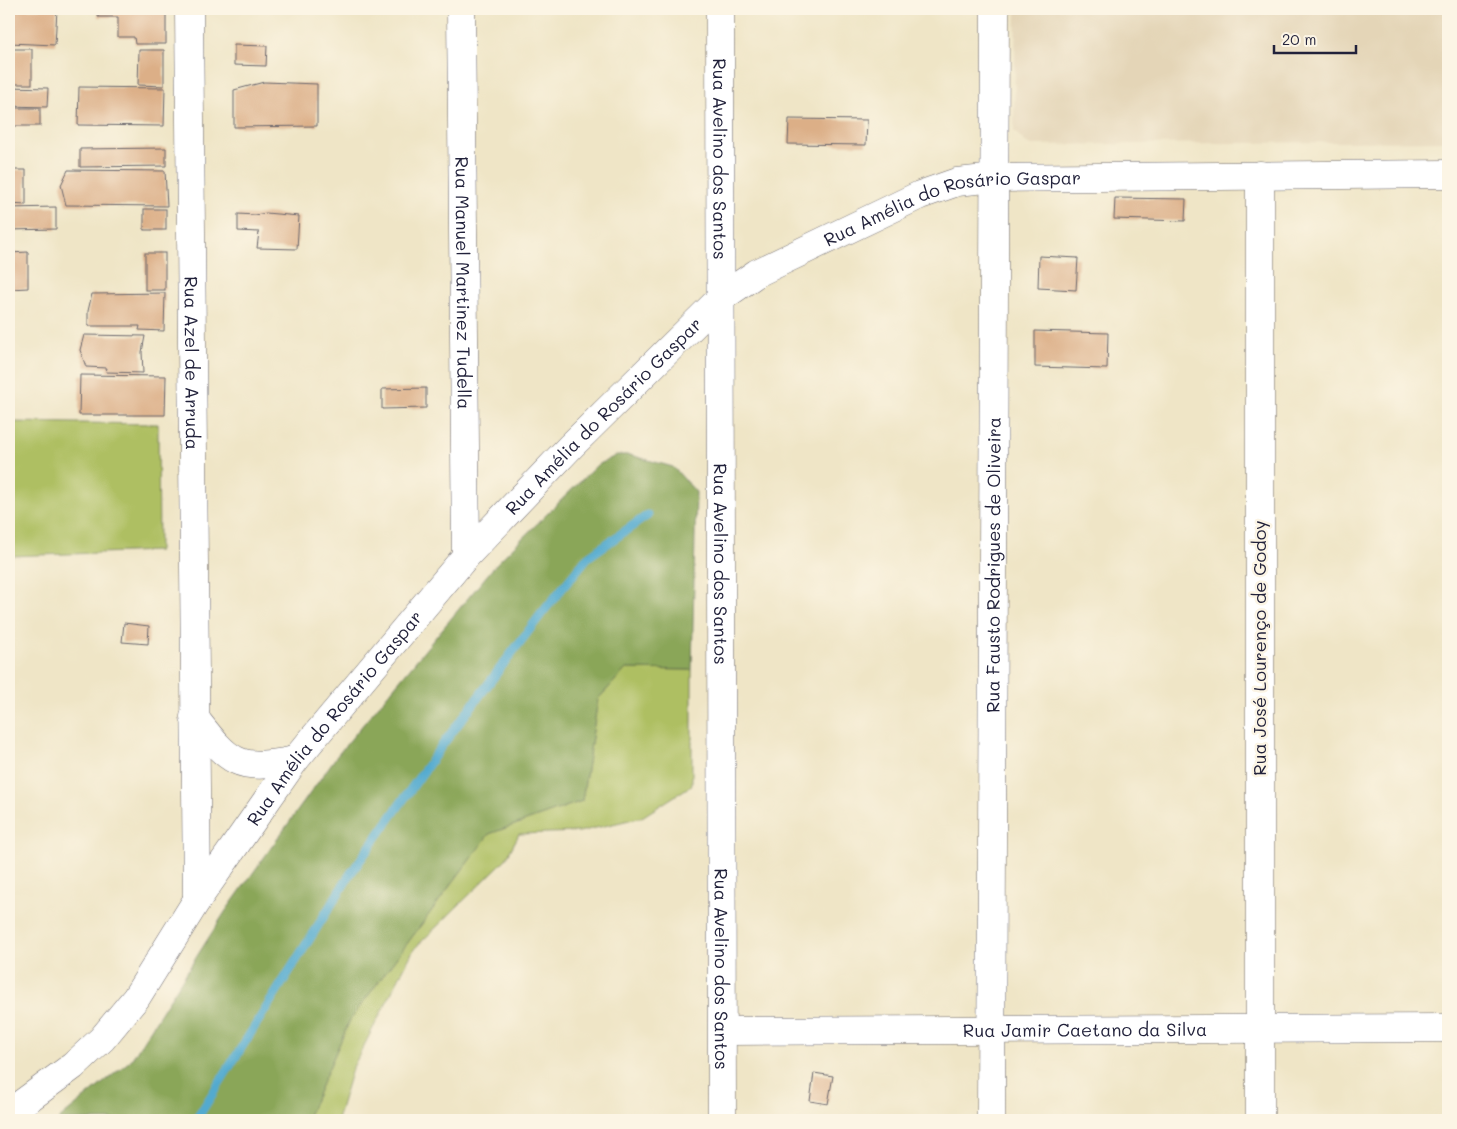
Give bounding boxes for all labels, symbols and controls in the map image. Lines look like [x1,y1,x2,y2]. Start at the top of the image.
scale bar [1274,22,1357,54]
text: 20 m [1282,29,1316,49]
street label: Rua Avelino dos Santos [708,58,732,260]
street label: Rua Manuel Martinez Tudella [450,156,477,410]
street label: Rua Amélia do Rosário Gaspar [819,165,1081,251]
street label: Rua Azel de Arruda [179,276,205,450]
street label: Rua Amélia do Rosário Gaspar [500,312,707,520]
street label: Rua Fausto Rodrigues de Oliveira [980,417,1006,713]
street label: Rua Avelino dos Santos [709,463,733,665]
street label: Rua José Lourenço de Godoy [1247,520,1271,776]
street label: Rua Amélia do Rosário Gaspar [241,605,428,830]
street label: Rua Avelino dos Santos [710,868,734,1070]
street label: Rua Jamir Caetano da Silva [963,1017,1207,1042]

